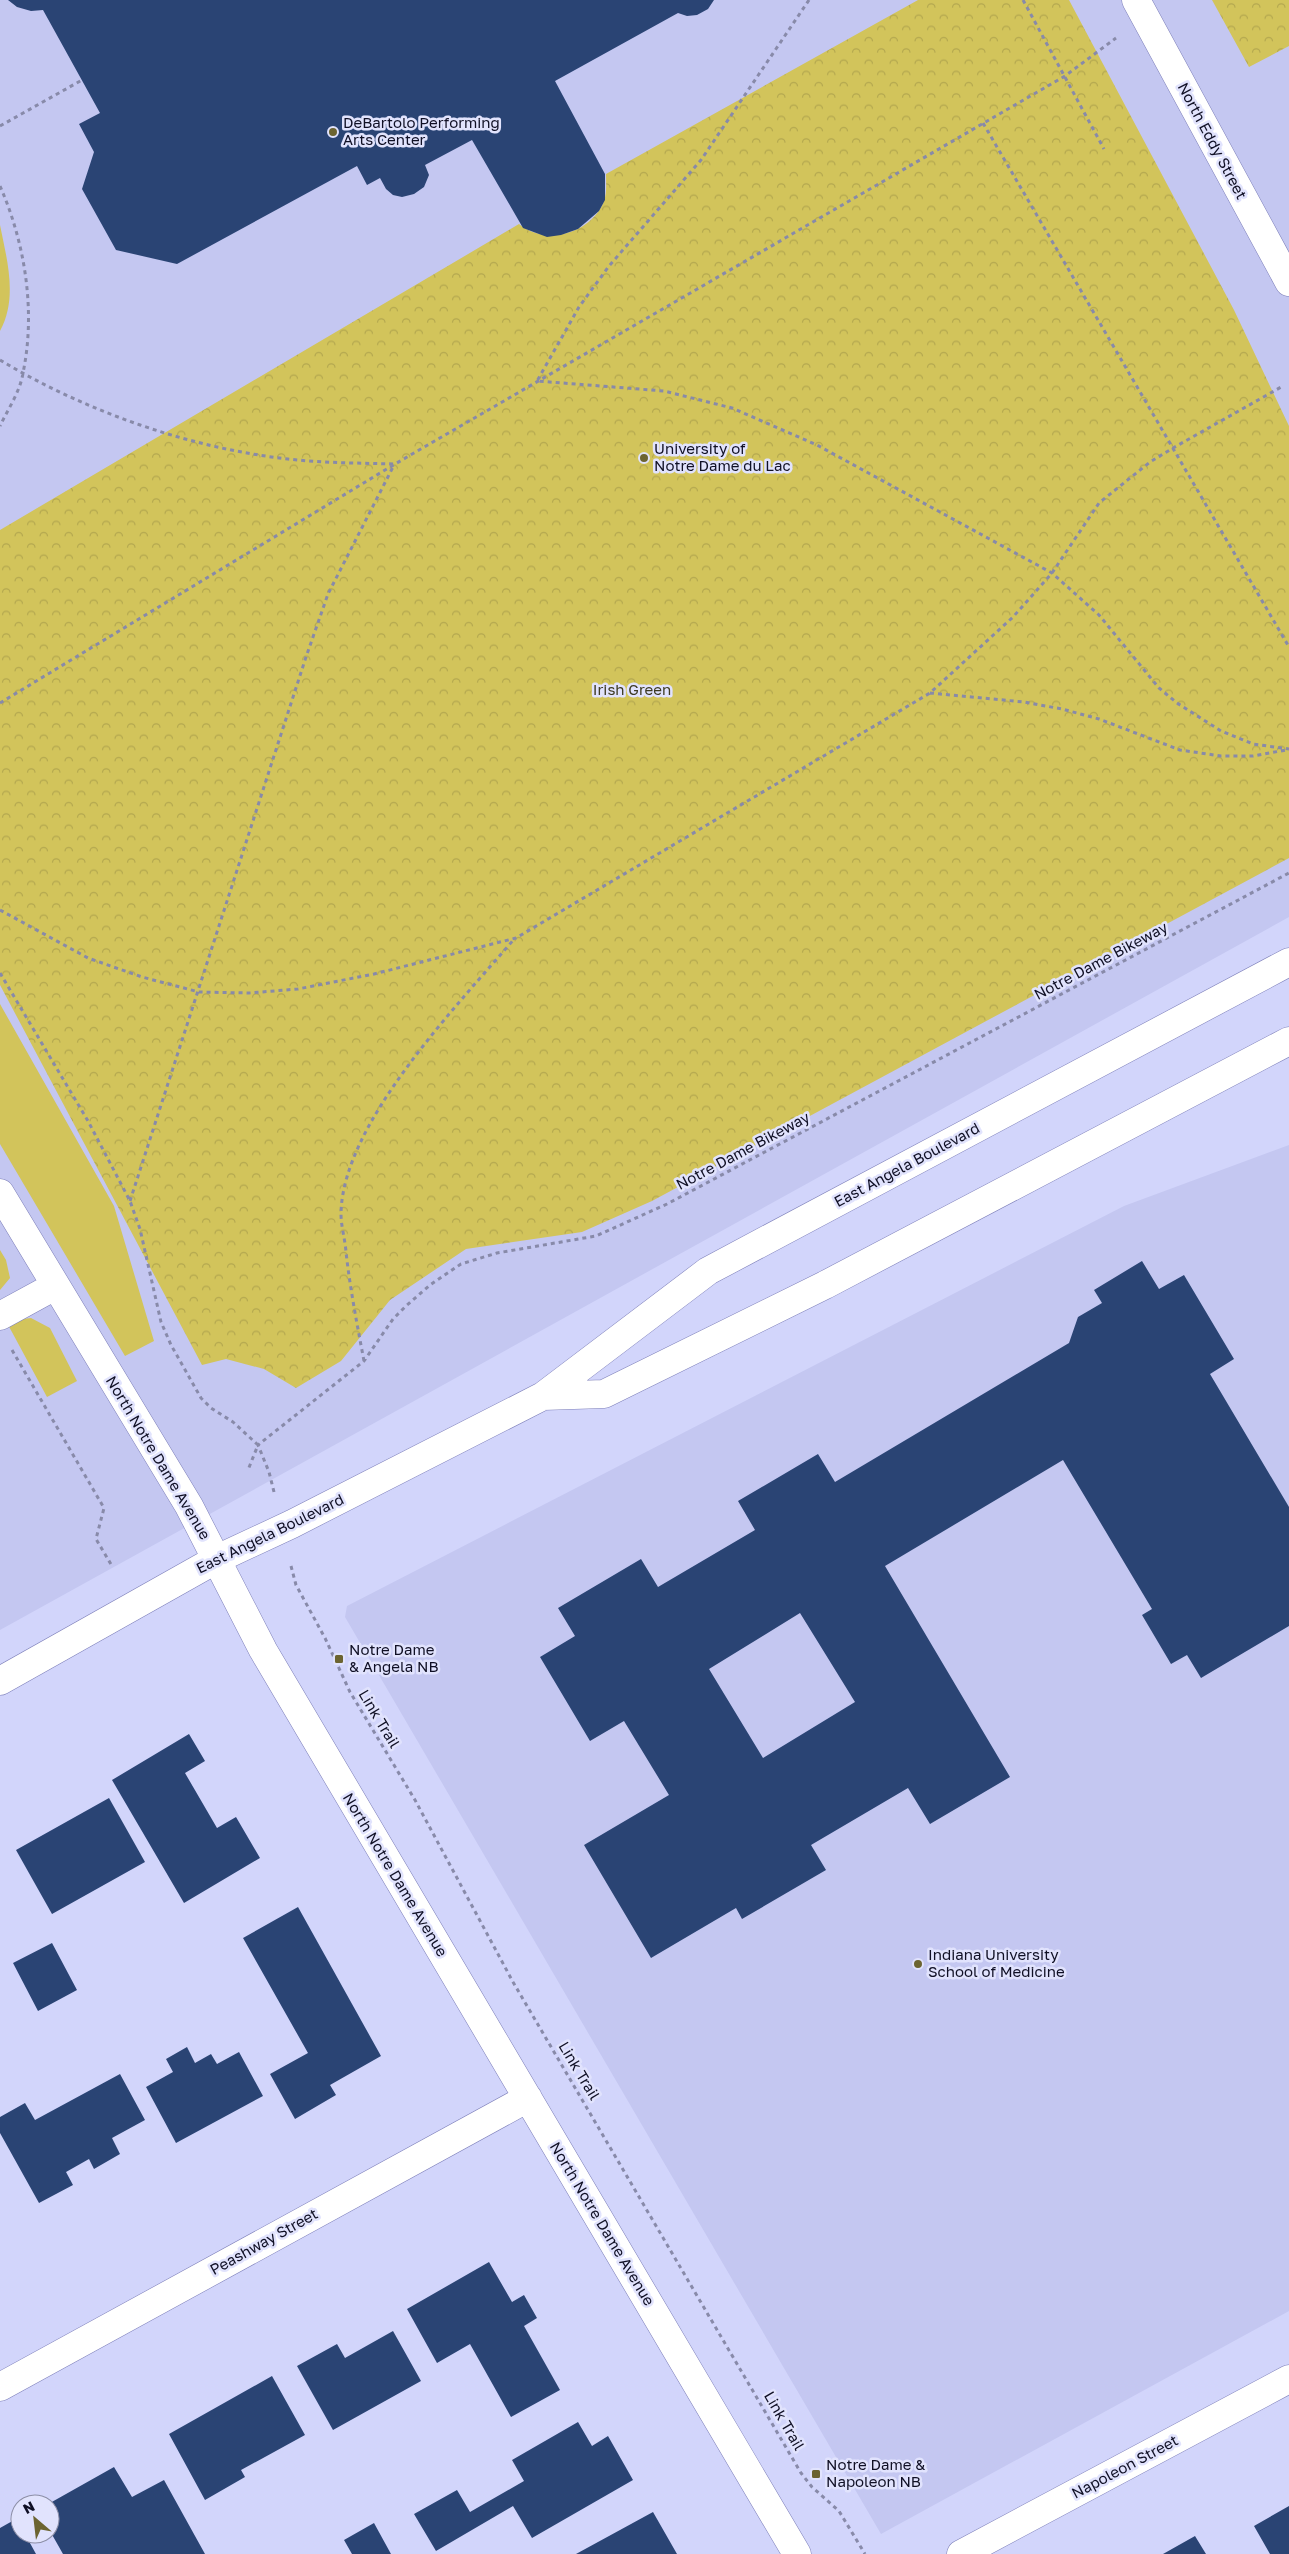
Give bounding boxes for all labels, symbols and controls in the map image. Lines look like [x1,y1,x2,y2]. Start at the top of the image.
street label: North Eddy Street [1175,79,1251,202]
place label: DeBartolo Performing Arts Center [343,113,500,148]
marker: DeBartolo Performing Arts Center [327,126,339,138]
place label: University of Notre Dame du Lac [654,439,791,474]
marker: University of Notre Dame du Lac [638,452,650,464]
park label: Irish Green [593,680,671,698]
street label: Notre Dame Bikeway [1031,917,1171,1003]
street label: Notre Dame Bikeway [673,1107,813,1193]
street label: East Angela Boulevard [831,1118,982,1210]
street label: North Notre Dame Avenue [103,1372,215,1543]
street label: East Angela Boulevard [193,1490,346,1577]
place label: Notre Dame & Angela NB [349,1640,438,1675]
marker: Notre Dame & Angela NB [333,1653,345,1665]
street label: Link Trail [355,1686,404,1751]
street label: North Notre Dame Avenue [340,1789,452,1960]
place label: Indiana University School of Medicine [928,1945,1065,1980]
marker: Indiana University School of Medicine [912,1958,924,1970]
street label: Link Trail [555,2038,604,2103]
street label: North Notre Dame Avenue [547,2138,659,2309]
street label: Peashway Street [206,2204,321,2278]
street label: Link Trail [761,2388,809,2453]
street label: Napoleon Street [1068,2431,1181,2502]
place label: Notre Dame & Napoleon NB [826,2455,925,2490]
marker: Notre Dame & Napoleon NB [810,2468,822,2480]
north arrow [10,2494,60,2544]
text: N [20,2497,37,2517]

